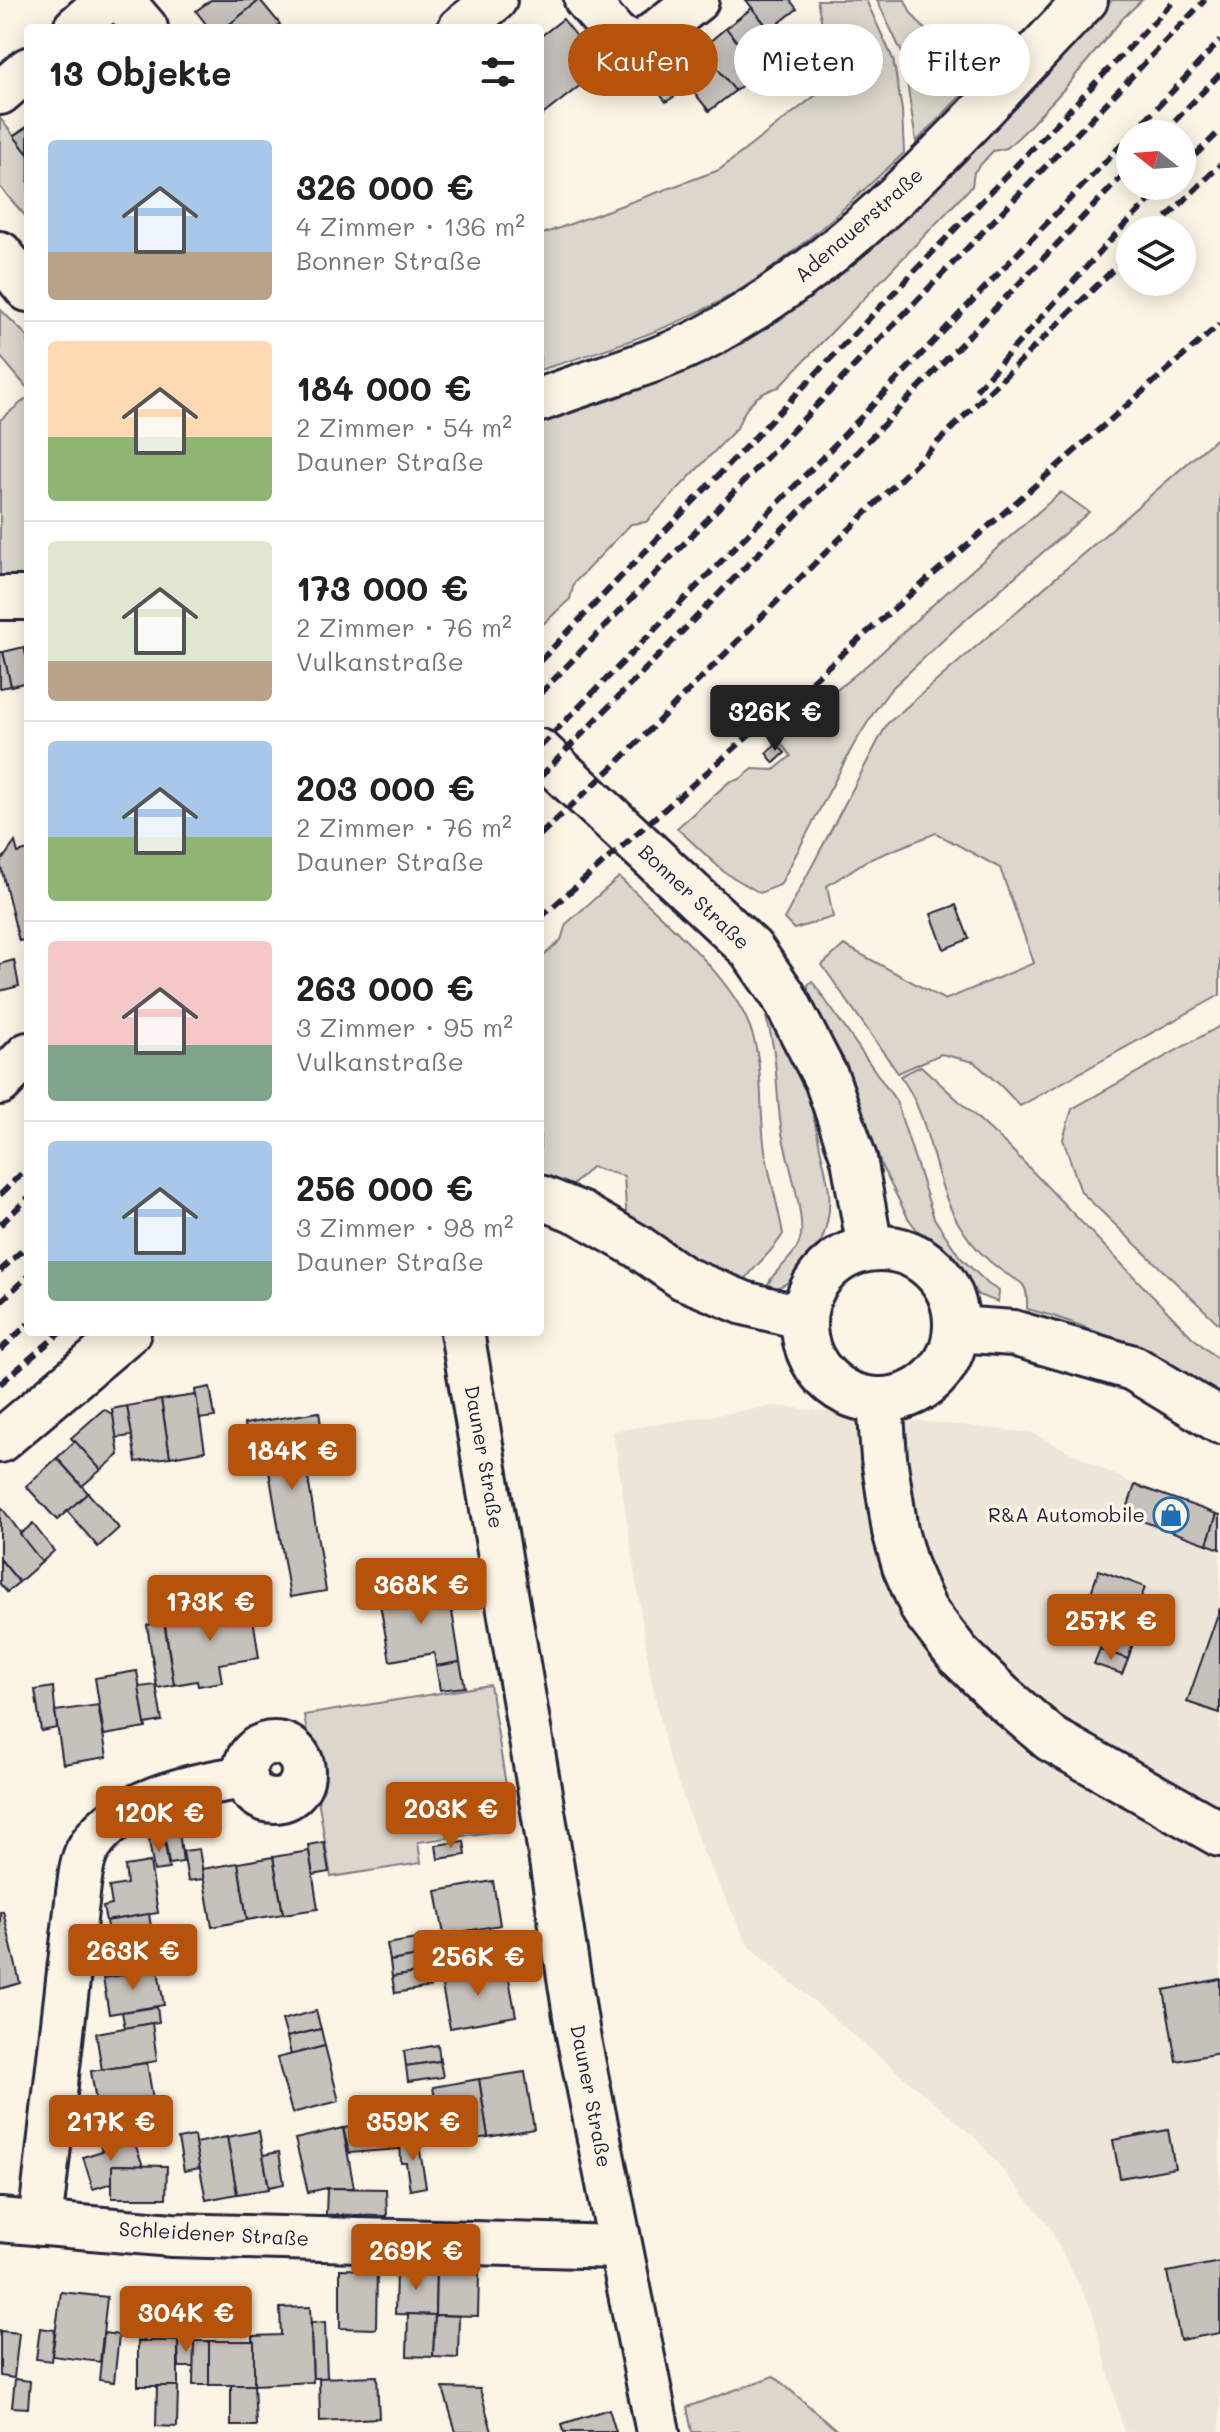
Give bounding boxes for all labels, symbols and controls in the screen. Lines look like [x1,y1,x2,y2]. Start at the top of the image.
chip: Kaufen [568,24,718,96]
chip: Mieten [734,24,883,96]
chip: Filter [899,24,1030,96]
text: 13 Objekte [48,50,232,95]
icon: filters [476,50,520,94]
north arrow [1116,120,1196,200]
map controls [1116,120,1196,296]
street label: Adenauerstraße [789,161,928,287]
text: 326 000 € [296,164,474,209]
icon: home [112,172,208,268]
text: 4 Zimmer · 136 m² [296,209,525,243]
button: layers [1116,216,1196,296]
text: Bonner Straße [296,243,482,277]
text: 184 000 € [296,365,471,410]
icon: home [112,373,208,469]
text: 2 Zimmer · 54 m² [296,410,512,444]
text: Dauner Straße [296,444,484,478]
text: 173 000 € [296,565,468,610]
icon: home [112,573,208,669]
text: 2 Zimmer · 76 m² [296,610,512,644]
text: Vulkanstraße [296,644,464,678]
pin: 326K € [710,685,840,753]
text: 326K € [728,694,822,728]
text: 203 000 € [296,765,475,810]
icon: home [112,773,208,869]
text: 2 Zimmer · 76 m² [296,810,512,844]
street label: Bonner Straße [634,838,756,955]
text: Dauner Straße [296,844,484,878]
text: 263 000 € [296,965,474,1010]
icon: home [112,973,208,1069]
text: 3 Zimmer · 95 m² [296,1010,513,1044]
text: Vulkanstraße [296,1044,464,1078]
text: 256 000 € [296,1165,473,1210]
icon: home [112,1173,208,1269]
text: 3 Zimmer · 98 m² [296,1210,514,1244]
text: Dauner Straße [296,1244,484,1278]
street label: Dauner Straße [460,1383,510,1530]
pin: 184K € [227,1424,357,1492]
text: 184K € [246,1433,338,1467]
shop icon: R&A Automobile [1152,1496,1190,1534]
place label: R&A Automobile [988,1501,1145,1527]
pin: 368K € [356,1558,486,1626]
text: 368K € [373,1567,469,1601]
pin: 173K € [145,1575,275,1643]
text: 173K € [165,1584,255,1618]
pin: 257K € [1046,1594,1176,1662]
text: 257K € [1065,1603,1157,1637]
pin: 203K € [386,1782,516,1850]
pin: 120K € [94,1786,224,1854]
text: 203K € [404,1791,498,1825]
text: 120K € [114,1795,204,1829]
pin: 263K € [68,1924,198,1992]
pin: 256K € [413,1930,543,1998]
text: 263K € [86,1933,180,1967]
text: 256K € [431,1939,525,1973]
street label: Dauner Straße [565,2022,619,2169]
pin: 217K € [46,2095,176,2163]
pin: 359K € [348,2095,478,2163]
text: 217K € [67,2104,155,2138]
text: 359K € [366,2104,460,2138]
street label: Schleidener Straße [118,2215,310,2251]
pin: 269K € [351,2224,481,2292]
text: 269K € [369,2233,463,2267]
pin: 304K € [121,2286,251,2354]
text: 304K € [138,2295,234,2329]

